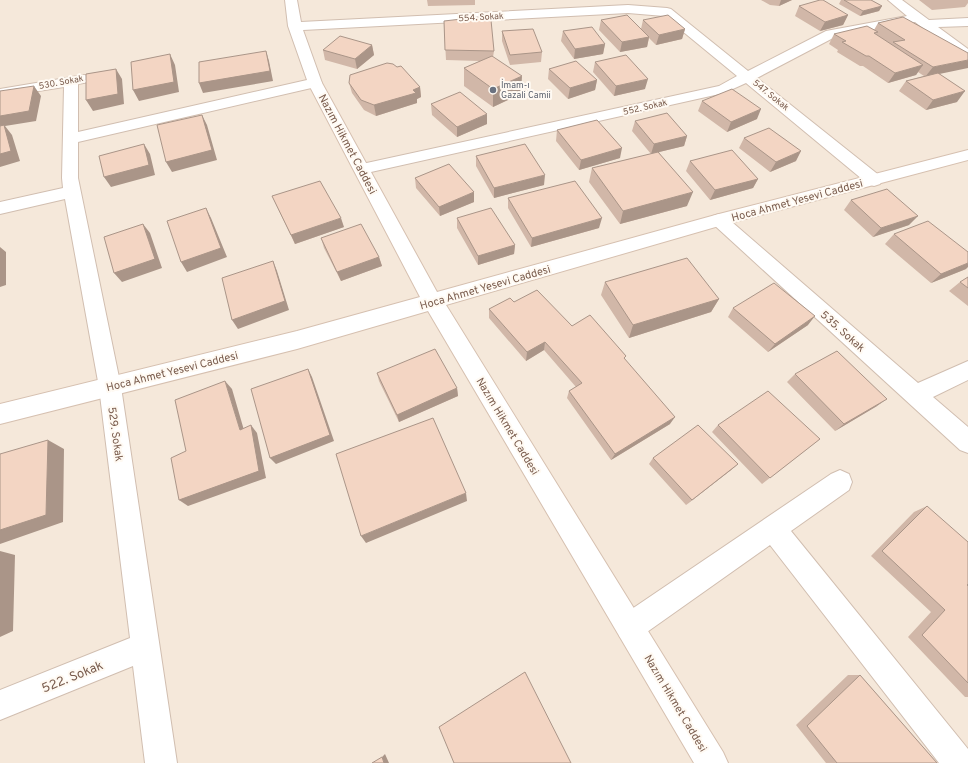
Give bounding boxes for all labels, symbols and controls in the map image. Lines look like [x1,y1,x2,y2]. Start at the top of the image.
street label: 554. Sokak [458,11,504,24]
street label: 530. Sokak [38,73,84,92]
street label: 547. Sokak [750,77,791,113]
place label: İmam-ı Gazali Camii [501,79,551,101]
marker: İmam-ı Gazali Camii [488,85,498,95]
street label: Nazım Hikmet Caddesi [315,92,379,197]
street label: 552. Sokak [622,97,669,118]
street label: Hoca Ahmet Yesevi Caddesi [730,177,865,225]
street label: Hoca Ahmet Yesevi Caddesi [418,263,552,313]
street label: 535. Sokak [817,308,868,355]
street label: Hoca Ahmet Yesevi Caddesi [105,349,240,395]
street label: Nazım Hikmet Caddesi [473,375,542,478]
street label: 529. Sokak [104,406,126,462]
street label: Nazım Hikmet Caddesi [641,652,710,755]
street label: 522. Sokak [40,658,106,697]

